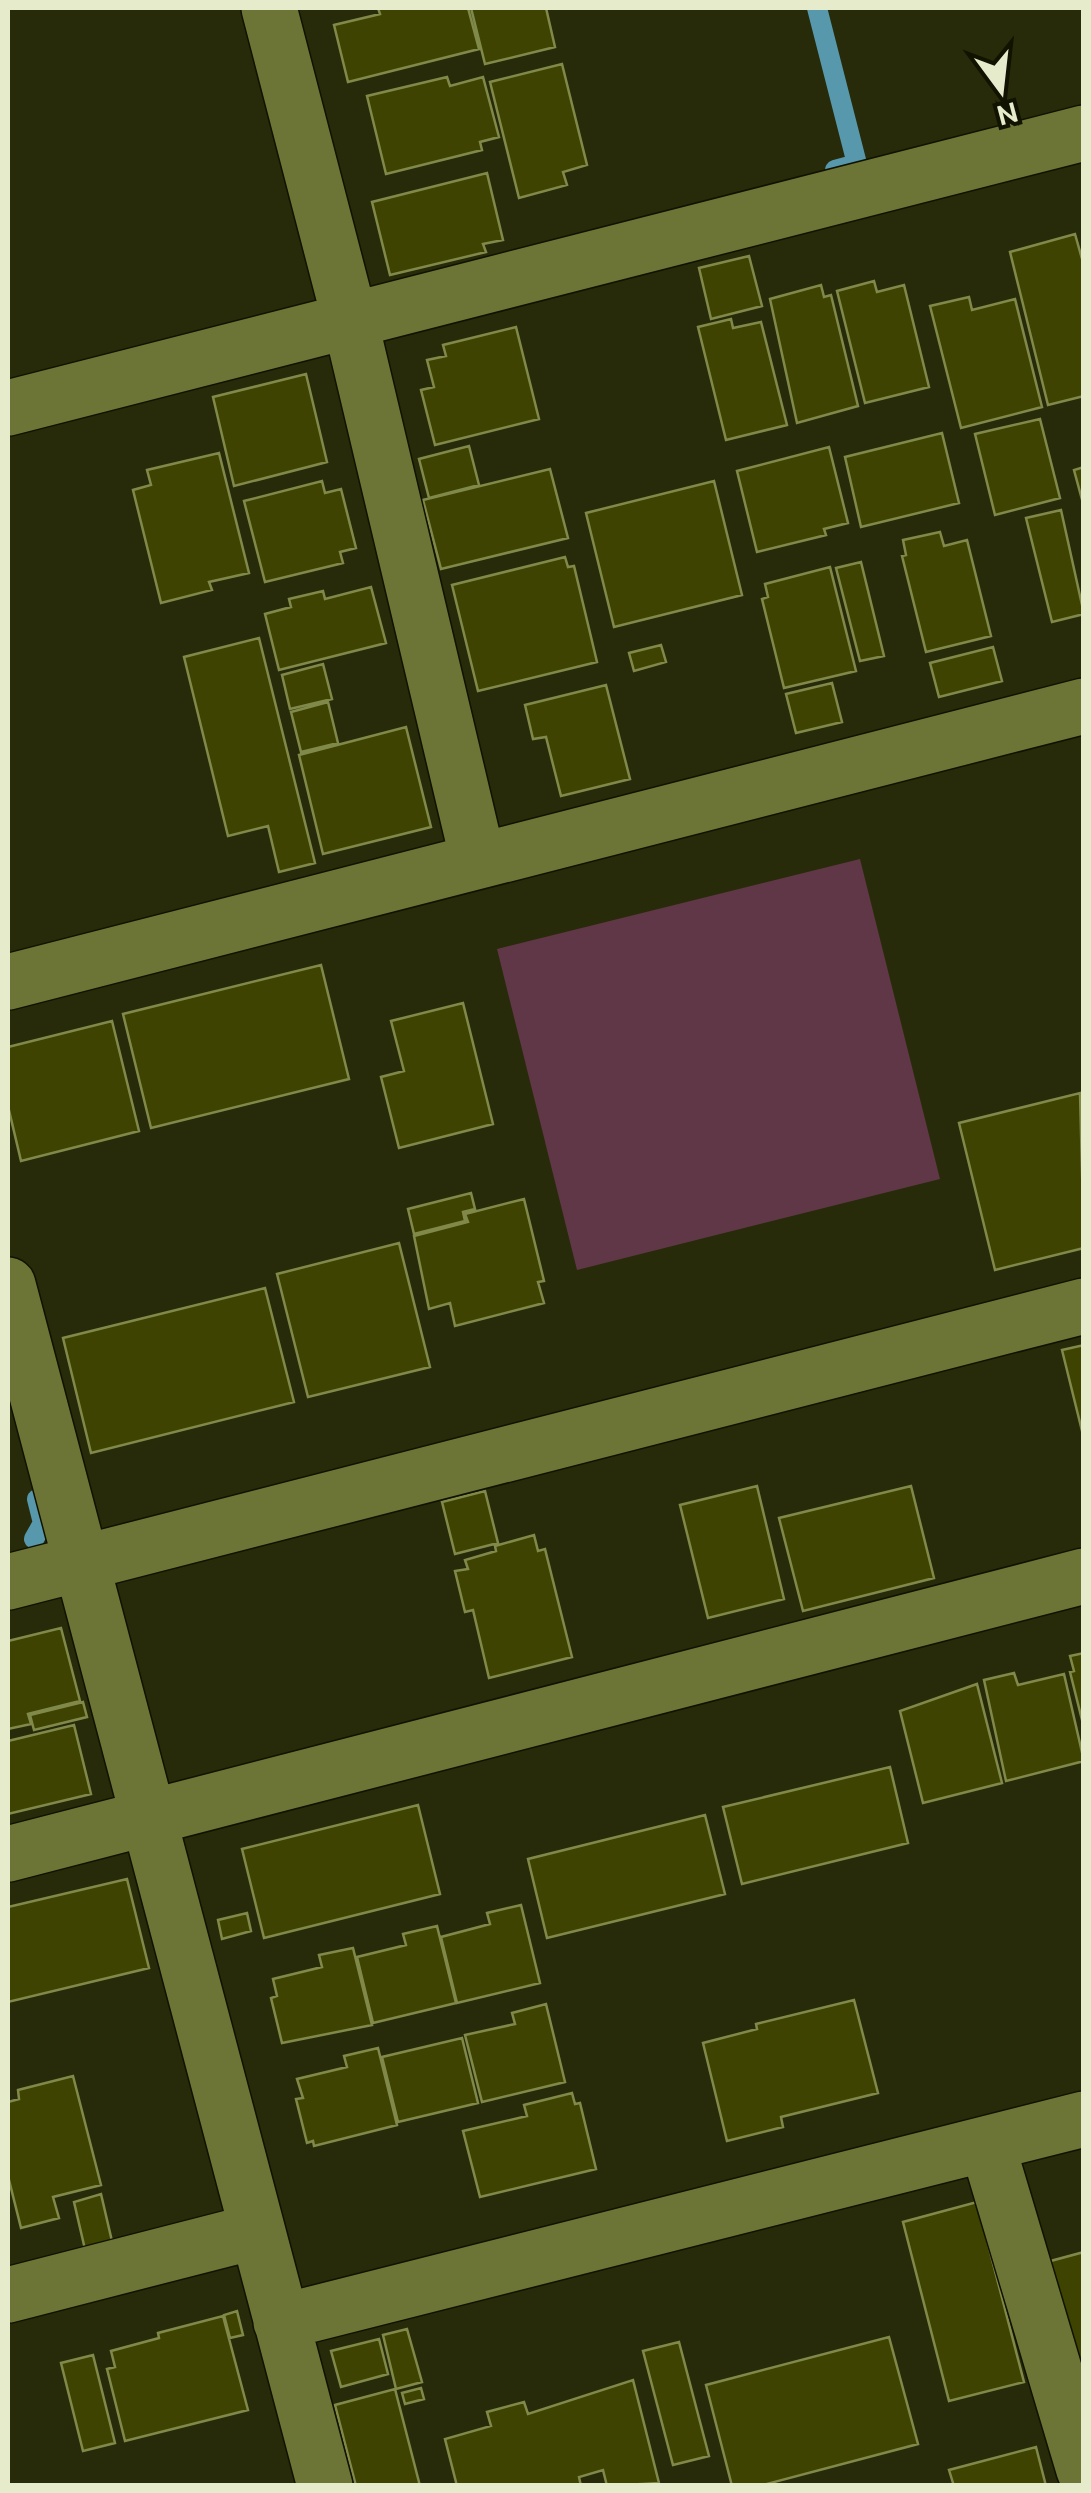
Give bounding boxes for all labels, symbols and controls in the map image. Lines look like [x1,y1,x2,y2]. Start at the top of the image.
north arrow [951,40,1051,140]
text: N [993,97,1022,132]

